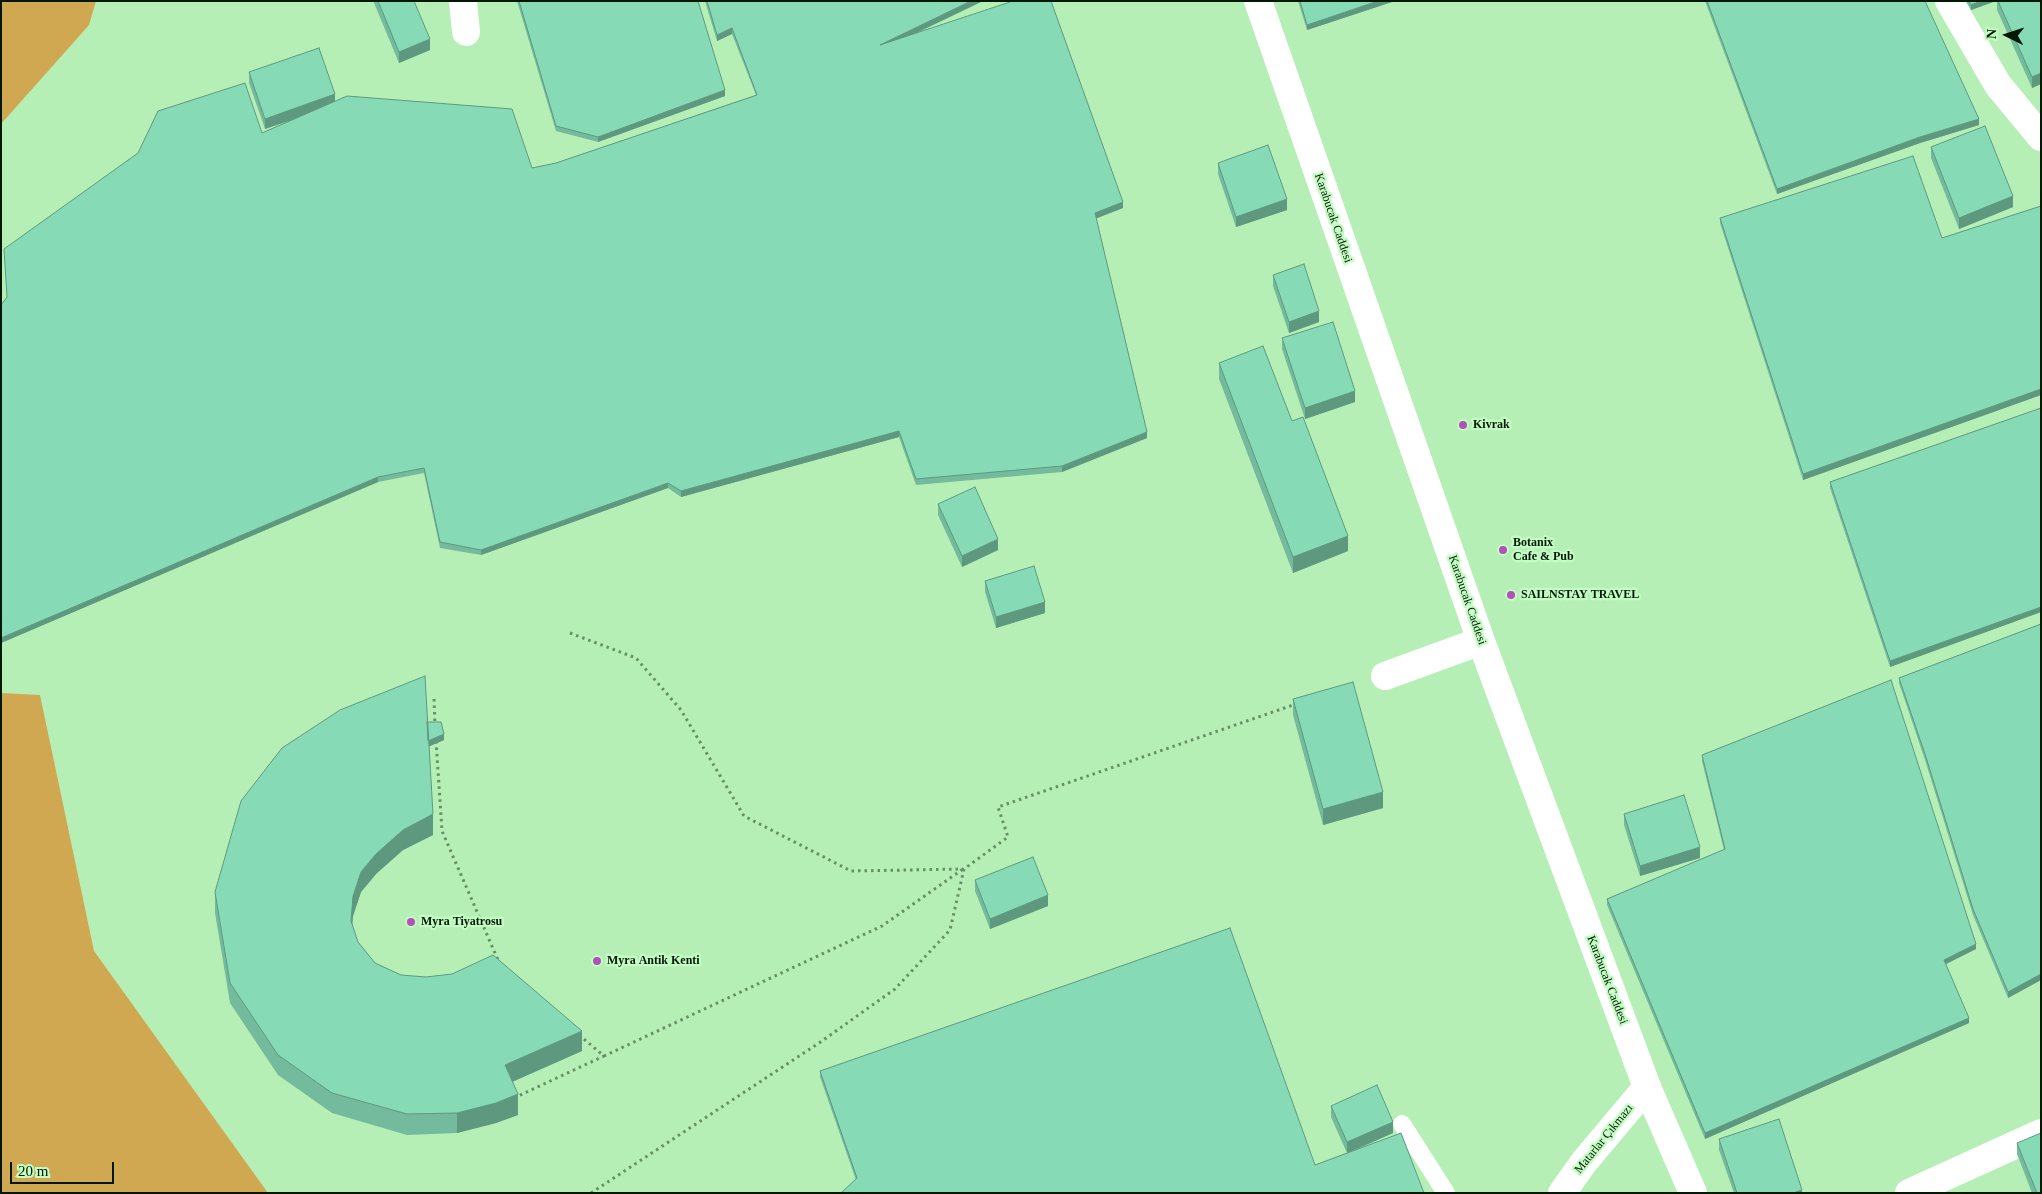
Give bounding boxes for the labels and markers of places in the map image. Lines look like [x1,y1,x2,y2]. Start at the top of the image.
place label: Kivrak [1473,418,1510,432]
marker: Kivrak [1457,419,1469,431]
place label: Botanix Cafe & Pub [1513,536,1574,564]
marker: Botanix Cafe & Pub [1497,544,1509,556]
place label: SAILNSTAY TRAVEL [1521,588,1639,602]
marker: SAILNSTAY TRAVEL [1505,589,1517,601]
place label: Myra Tiyatrosu [421,915,502,929]
marker: Myra Tiyatrosu [405,916,417,928]
place label: Myra Antik Kenti [607,954,700,968]
marker: Myra Antik Kenti [591,955,603,967]

